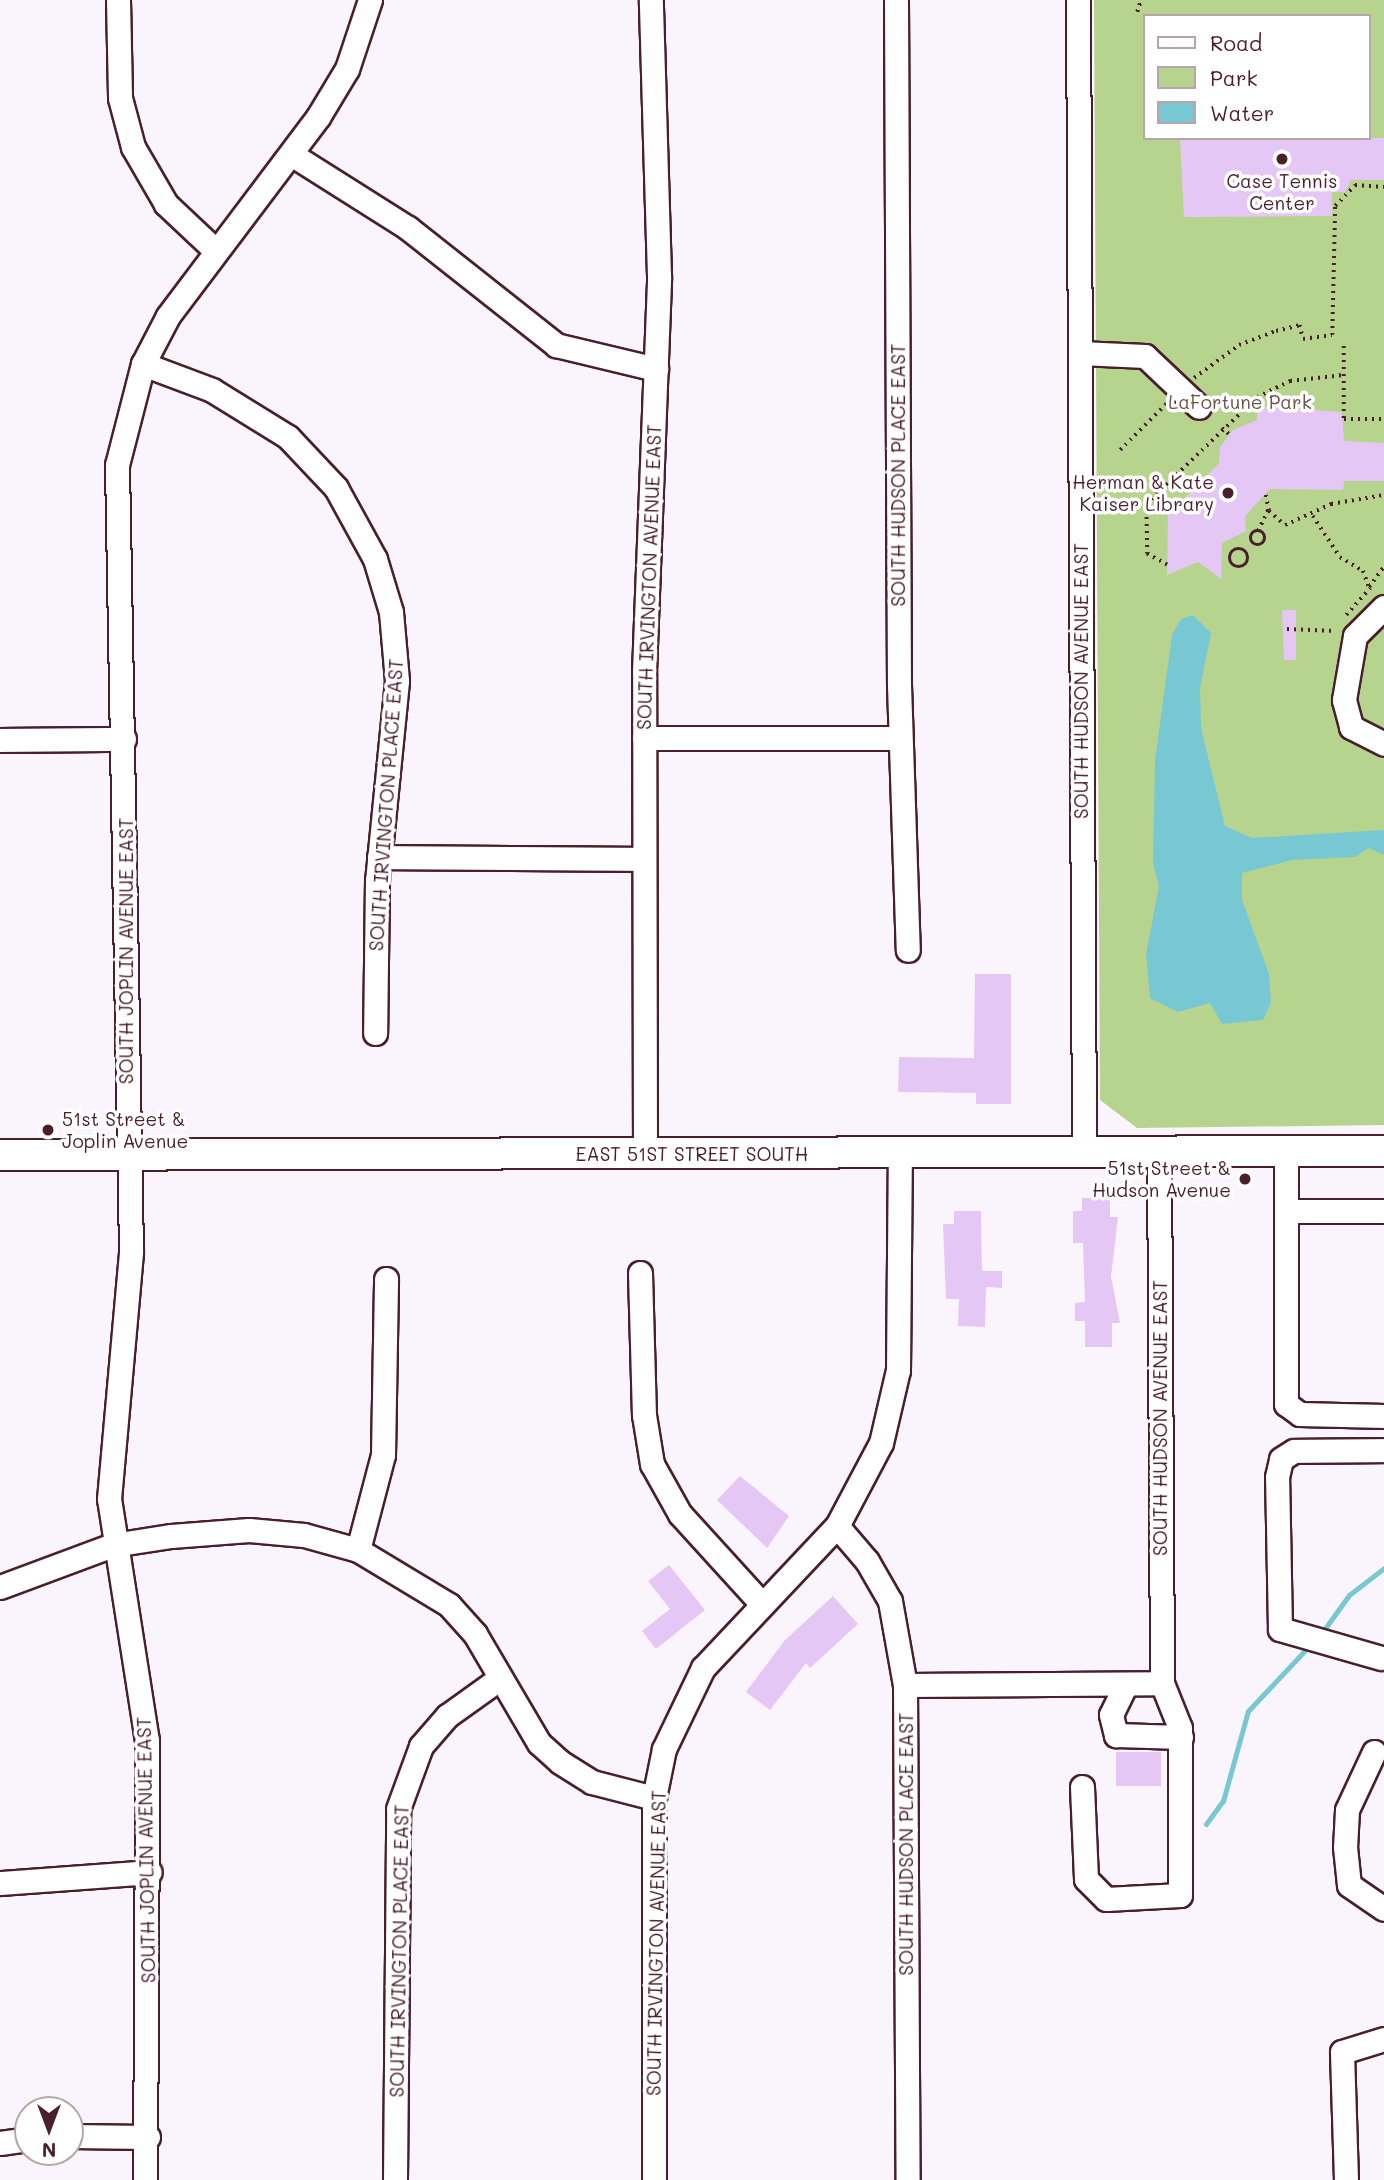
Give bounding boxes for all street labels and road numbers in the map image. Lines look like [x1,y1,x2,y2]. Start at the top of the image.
street label: SOUTH HUDSON PLACE EAST [887,343,909,607]
street label: SOUTH IRVINGTON AVENUE EAST [632,424,666,730]
street label: SOUTH HUDSON AVENUE EAST [1070,543,1092,819]
street label: SOUTH IRVINGTON PLACE EAST [364,658,408,952]
street label: SOUTH JOPLIN AVENUE EAST [115,818,137,1084]
street label: EAST 51ST STREET SOUTH [576,1143,808,1165]
street label: SOUTH HUDSON AVENUE EAST [1149,1280,1171,1556]
street label: SOUTH HUDSON PLACE EAST [895,1712,917,1976]
street label: SOUTH JOPLIN AVENUE EAST [132,1717,160,1983]
street label: SOUTH IRVINGTON AVENUE EAST [642,1790,670,2096]
street label: SOUTH IRVINGTON PLACE EAST [385,1804,413,2098]

